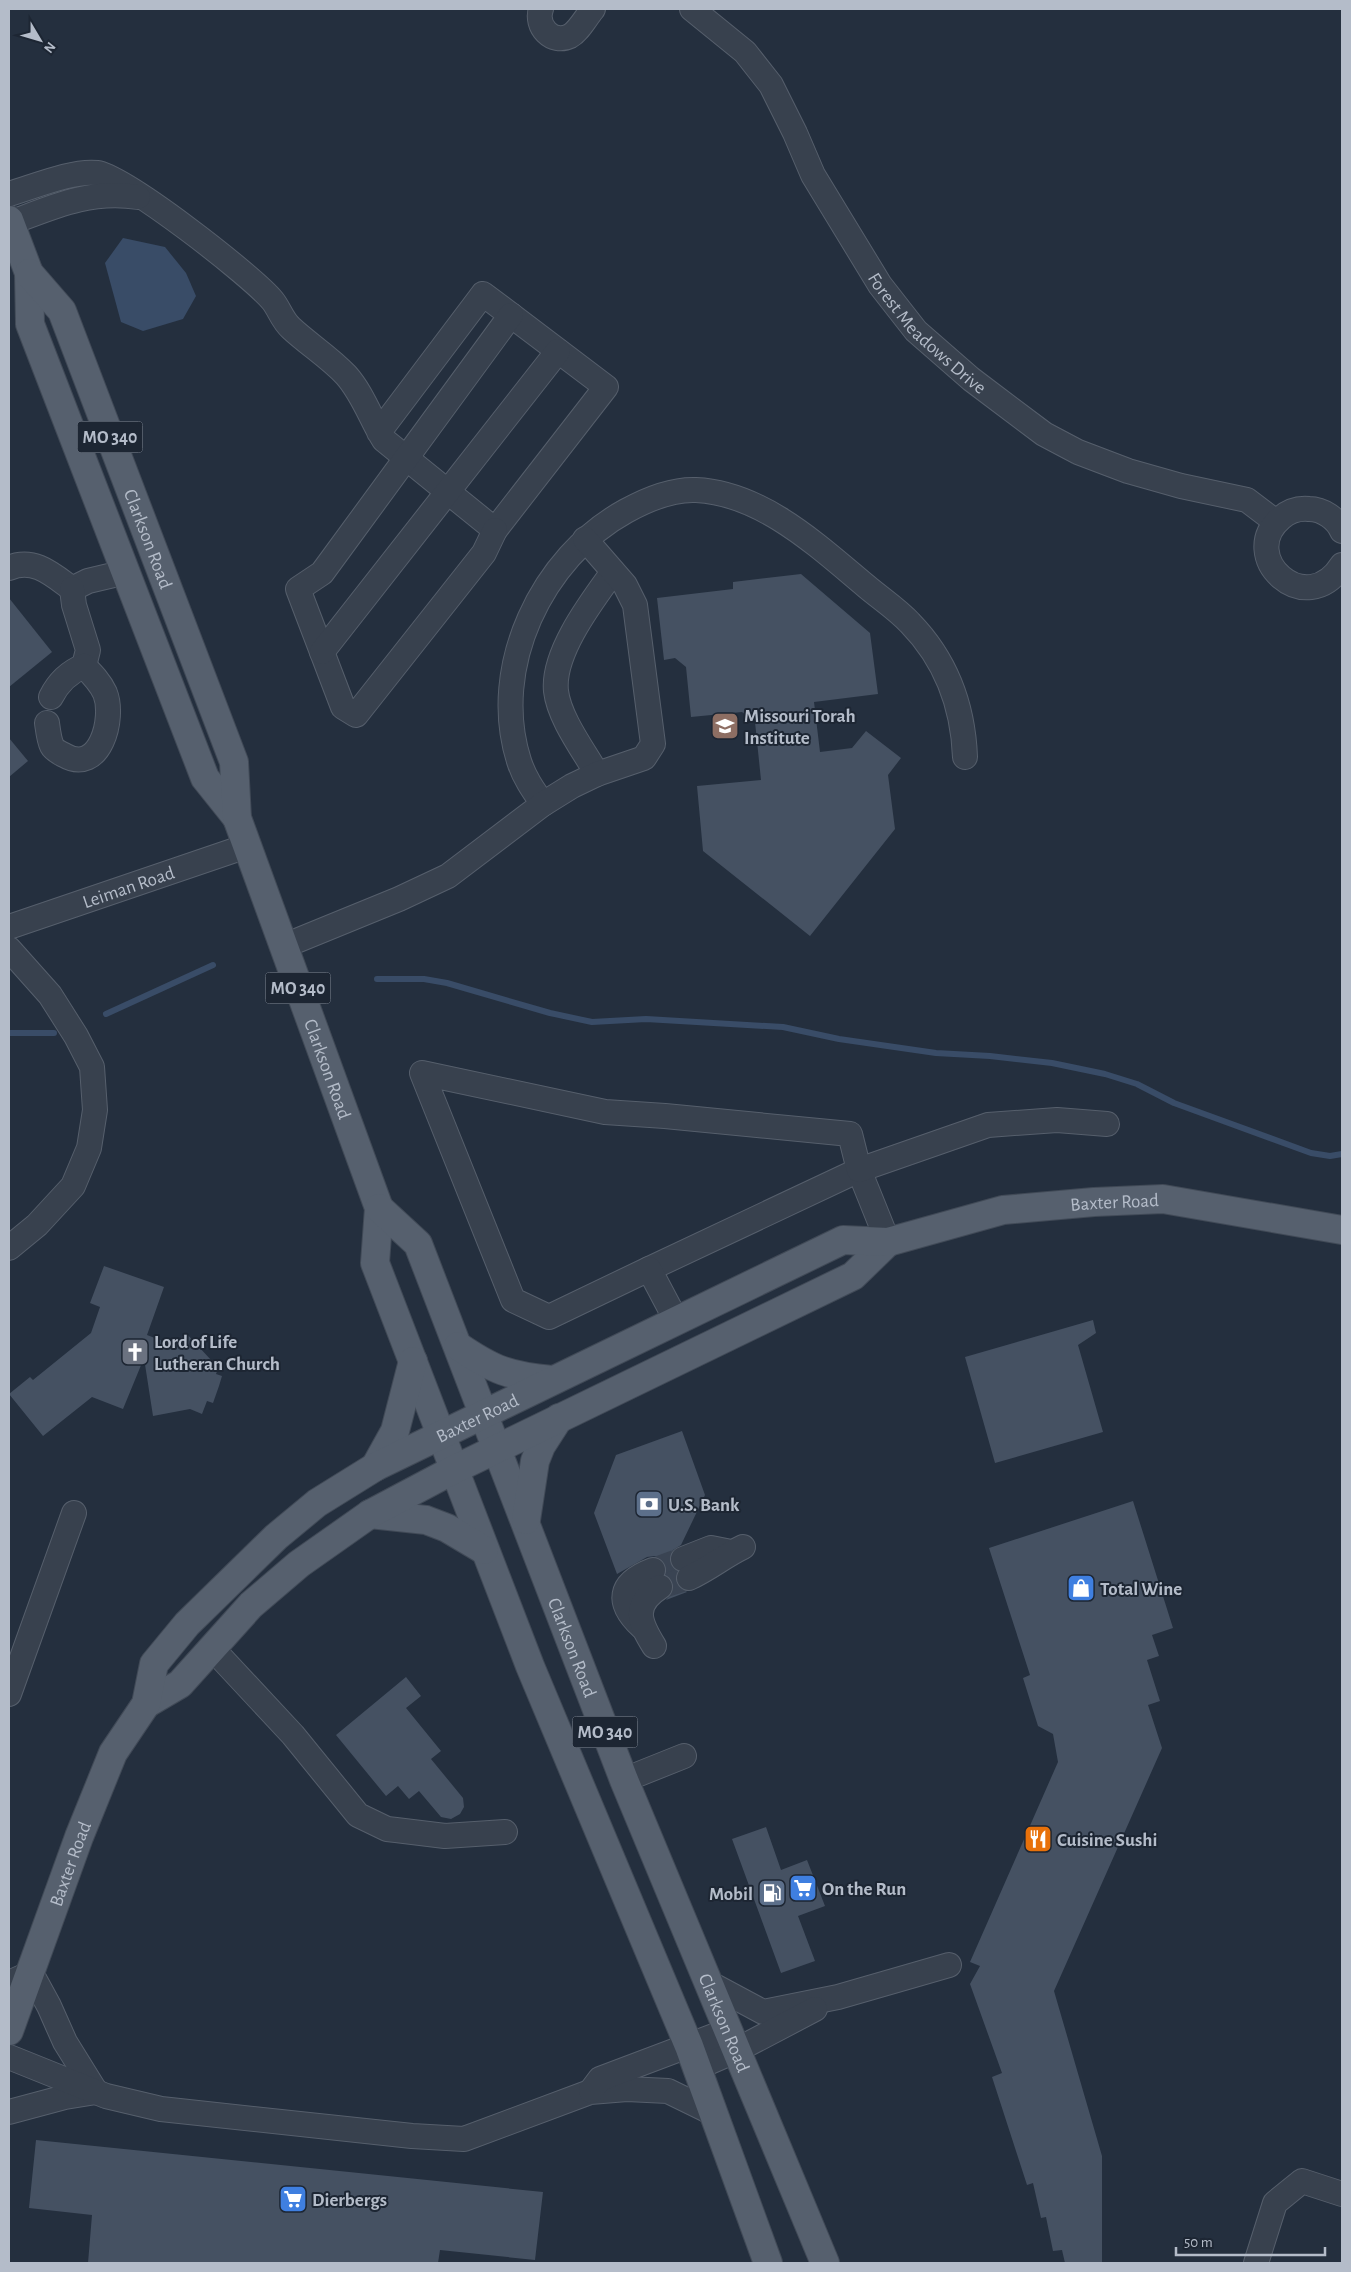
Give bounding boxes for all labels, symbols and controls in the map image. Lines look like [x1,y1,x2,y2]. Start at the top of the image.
north arrow [15,15,65,65]
text: N [41,39,58,56]
street label: Forest Meadows Drive [864,270,989,398]
road number: MO 340 [78,422,142,452]
street label: Clarkson Road [120,487,175,592]
place label: Missouri Torah Institute [744,707,856,748]
school or university icon: Missouri Torah Institute [710,711,740,741]
street label: Leiman Road [80,863,177,912]
road number: MO 340 [266,972,330,1004]
street label: Clarkson Road [300,1017,354,1122]
street label: Baxter Road [1069,1191,1160,1215]
place label: Lord of Life Lutheran Church [154,1333,280,1374]
church icon: Lord of Life Lutheran Church [120,1337,150,1367]
street label: Baxter Road [434,1391,522,1447]
bank icon: U.S. Bank [634,1489,664,1519]
place label: U.S. Bank [668,1496,740,1515]
shop icon: Total Wine [1066,1573,1096,1603]
place label: Total Wine [1100,1580,1182,1599]
street label: Clarkson Road [544,1595,599,1700]
road number: MO 340 [572,1716,638,1748]
street label: Baxter Road [47,1819,95,1909]
restaurant icon: Cuisine Sushi [1023,1824,1053,1854]
place label: Cuisine Sushi [1057,1831,1157,1850]
supermarket icon: On the Run [788,1873,818,1903]
fuel station icon: Mobil [757,1878,787,1908]
place label: On the Run [822,1880,906,1899]
place label: Mobil [709,1885,753,1904]
street label: Clarkson Road [695,1971,753,2075]
supermarket icon: Dierbergs [278,2184,308,2214]
place label: Dierbergs [312,2191,387,2210]
scale bar [1176,2224,1325,2256]
text: 50 m [1184,2235,1213,2250]

